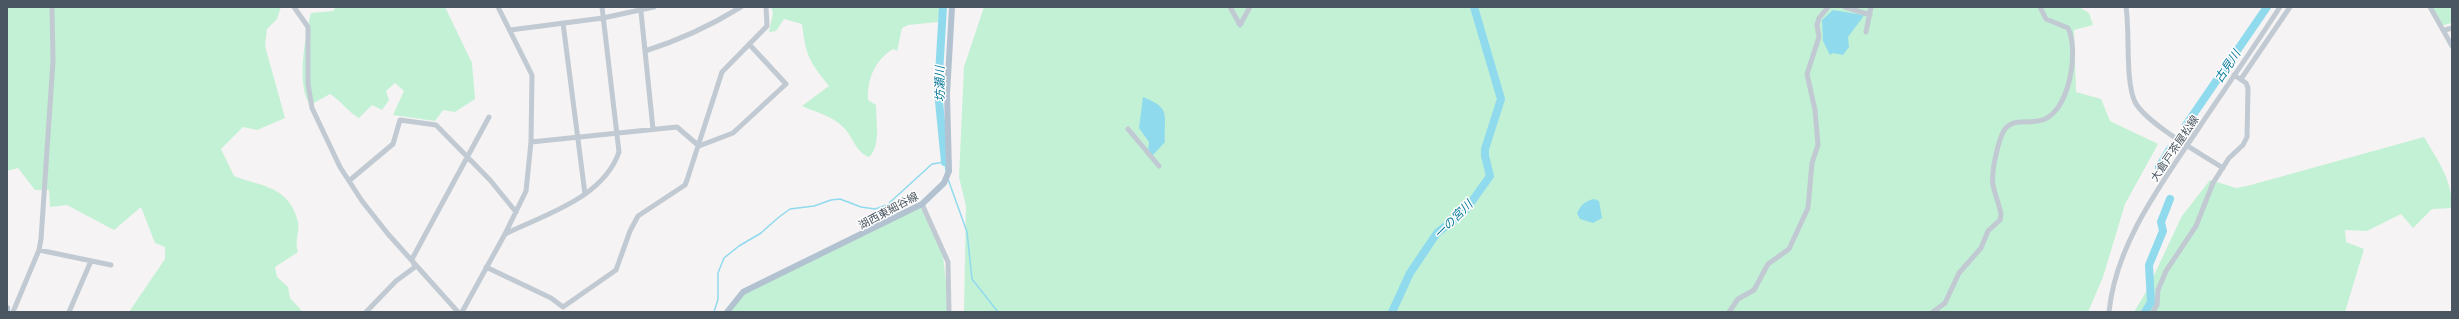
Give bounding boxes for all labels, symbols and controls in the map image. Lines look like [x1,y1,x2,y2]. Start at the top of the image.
water label: 古見川 [2210,45,2245,86]
water label: 坊瀬川 [931,64,948,102]
street label: 大倉戸茶屋松線 [2146,112,2202,184]
street label: 湖西東細谷線 [855,188,921,232]
water label: 一の宮川 [1430,195,1477,242]

